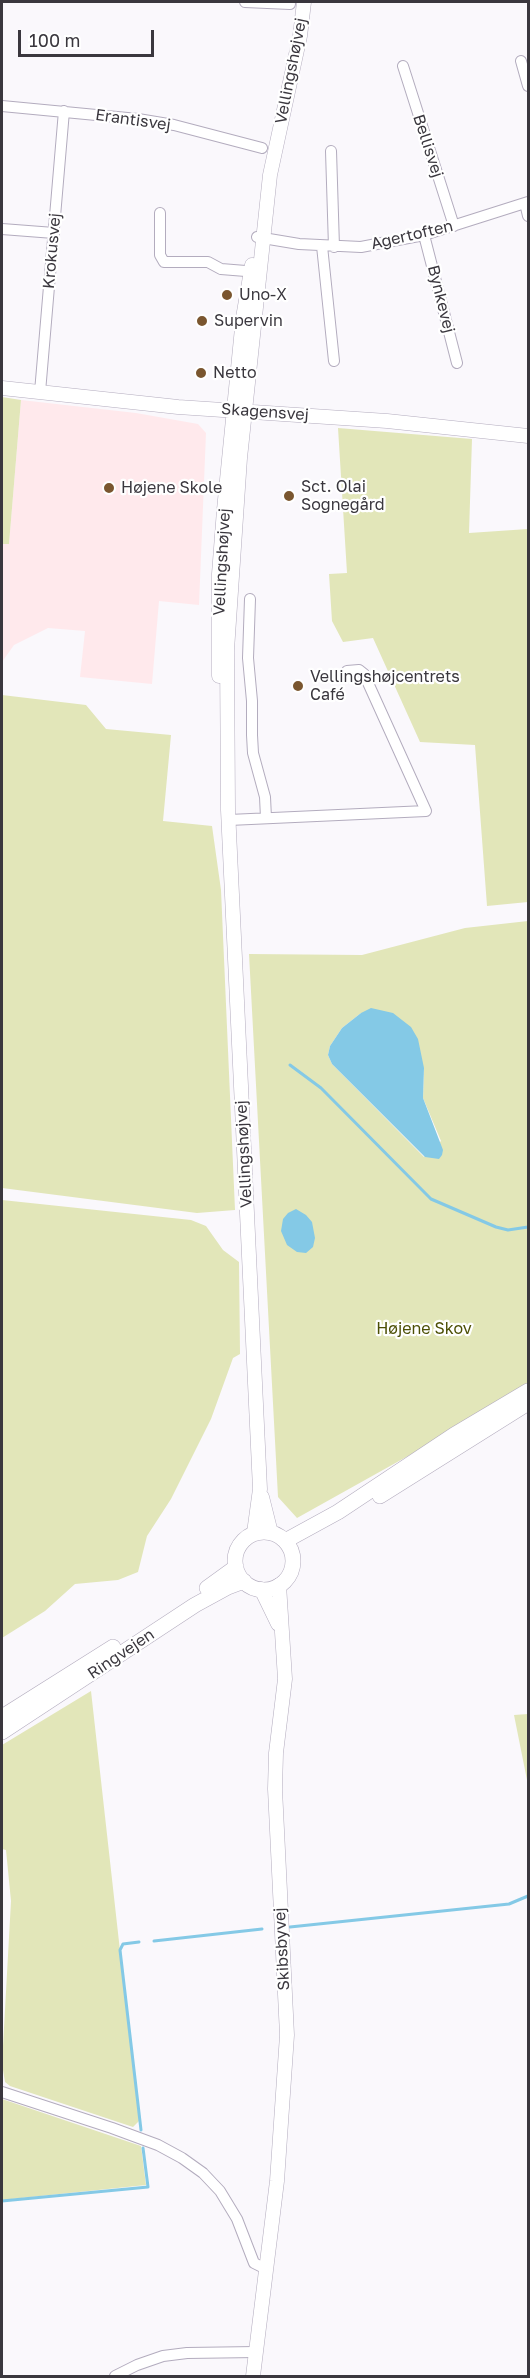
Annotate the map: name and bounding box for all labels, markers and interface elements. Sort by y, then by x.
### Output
street label: Vellingshøjvej [271,16,311,126]
scale bar [21,18,158,56]
text: 100 m [29,29,80,51]
street label: Erantisvej [94,105,172,135]
street label: Bellisvej [409,112,447,180]
street label: Krokusvej [39,212,65,290]
street label: Agertoften [369,216,455,254]
street label: Bynkevej [423,263,459,335]
place label: Uno-X [239,285,287,305]
marker: Uno-X [220,288,234,302]
place label: Supervin [214,311,283,331]
marker: Supervin [195,314,209,328]
place label: Netto [213,363,257,383]
marker: Netto [194,366,208,380]
street label: Skagensvej [221,399,309,425]
place label: Sct. Olai Sognegård [301,477,385,515]
place label: Højene Skole [121,478,222,498]
marker: Højene Skole [102,481,116,495]
marker: Sct. Olai Sognegård [282,489,296,503]
street label: Vellingshøjvej [210,508,234,616]
place label: Vellingshøjcentrets Café [310,667,460,705]
marker: Vellingshøjcentrets Café [291,679,305,693]
street label: Vellingshøjvej [232,1100,256,1208]
park label: Højene Skov [376,1319,472,1339]
street label: Ringvejen [84,1625,158,1683]
street label: Skibsbyvej [270,1907,294,1991]

